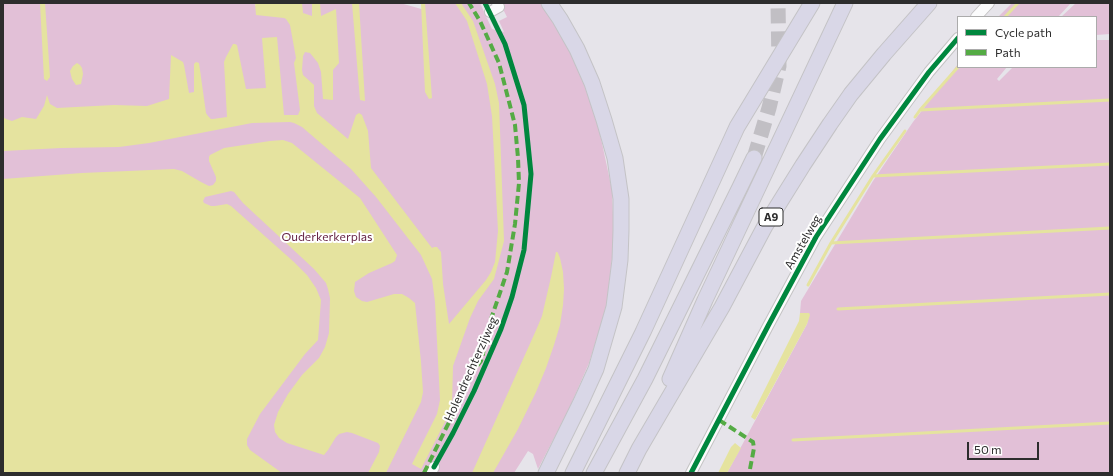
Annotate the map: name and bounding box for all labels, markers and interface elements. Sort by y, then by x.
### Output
legend [957,16,1097,68]
text: Cycle path [995,25,1052,39]
text: Path [995,45,1021,59]
road number: A9 [759,208,783,226]
street label: Amstelweg [782,212,824,272]
park label: Ouderkerkerplas [281,230,373,244]
street label: Holendrechterzijweg [441,314,501,424]
scale bar [969,434,1041,460]
text: 50 m [974,442,1002,456]

